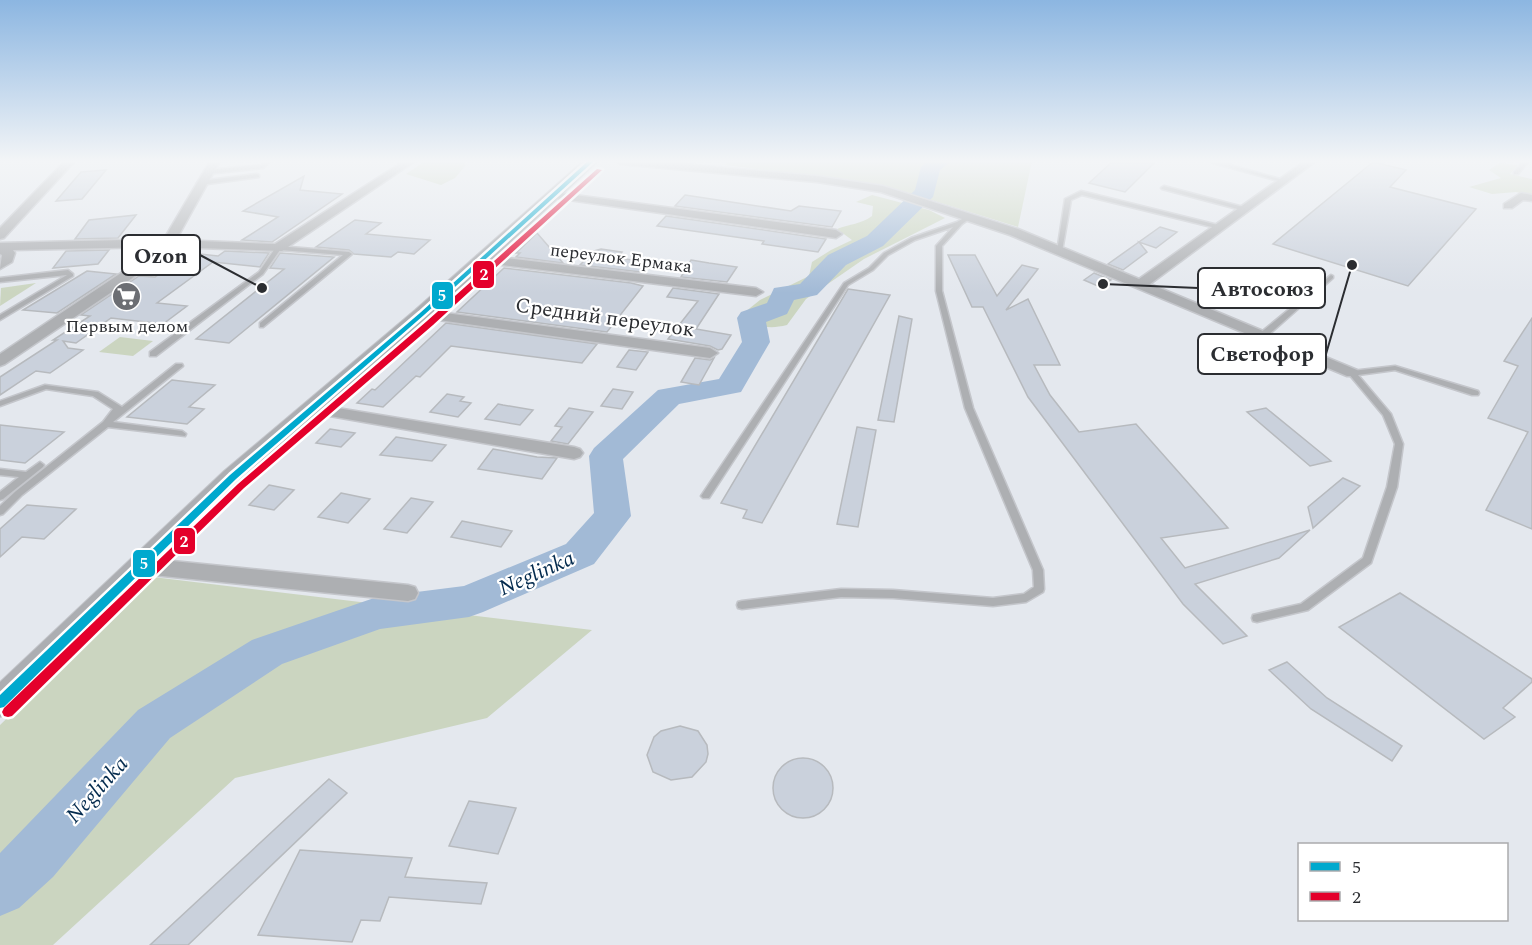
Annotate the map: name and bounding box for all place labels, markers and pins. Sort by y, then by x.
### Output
callout: Ozon [122,235,200,275]
callout: Автосоюз [1198,268,1325,308]
supermarket icon: Первым делом [111,281,143,313]
place label: Первым делом [66,313,188,340]
callout: Светофор [1198,334,1326,374]

